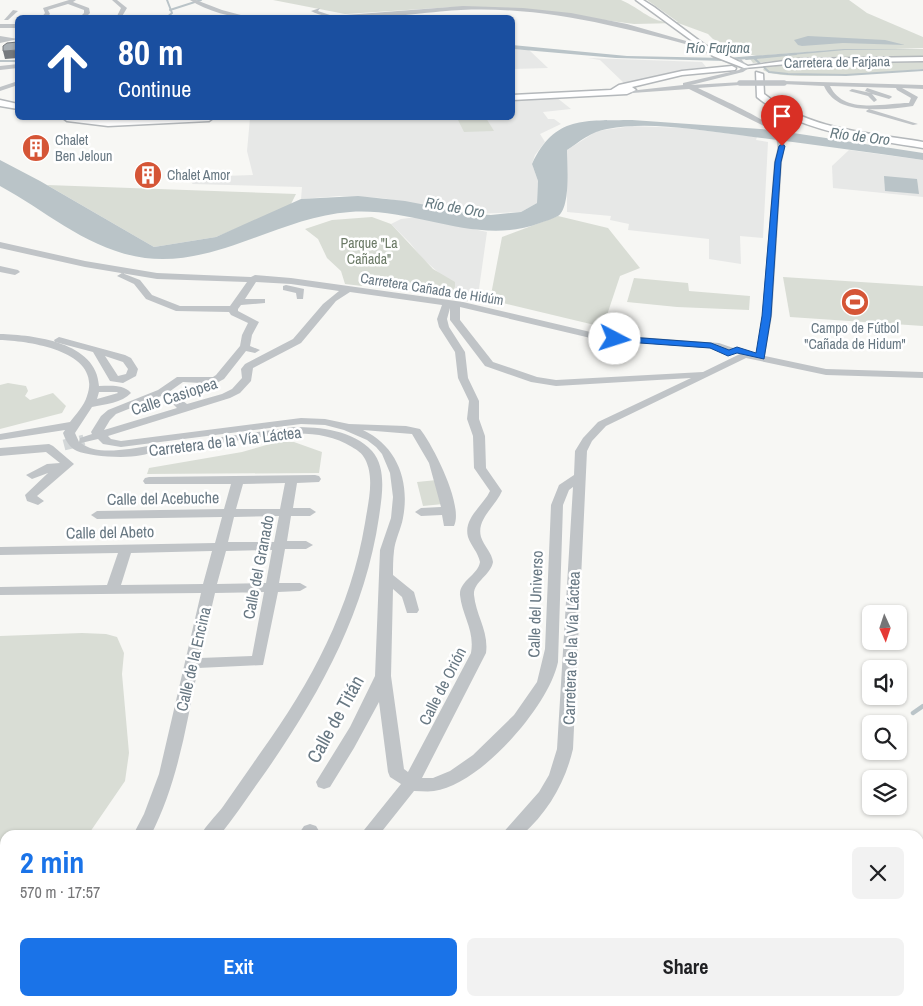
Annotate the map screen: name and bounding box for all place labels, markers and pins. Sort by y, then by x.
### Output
pin [761,95,803,146]
place label: Chalet Ben Jeloun [55,131,112,165]
building icon: Chalet Ben Jeloun [21,133,51,163]
building icon: Chalet Amor [133,160,163,190]
place label: Chalet Amor [167,166,230,184]
sports icon: Campo de Fútbol "Cañada de Hidum" [840,287,870,317]
place label: Campo de Fútbol "Cañada de Hidum" [804,319,906,353]

